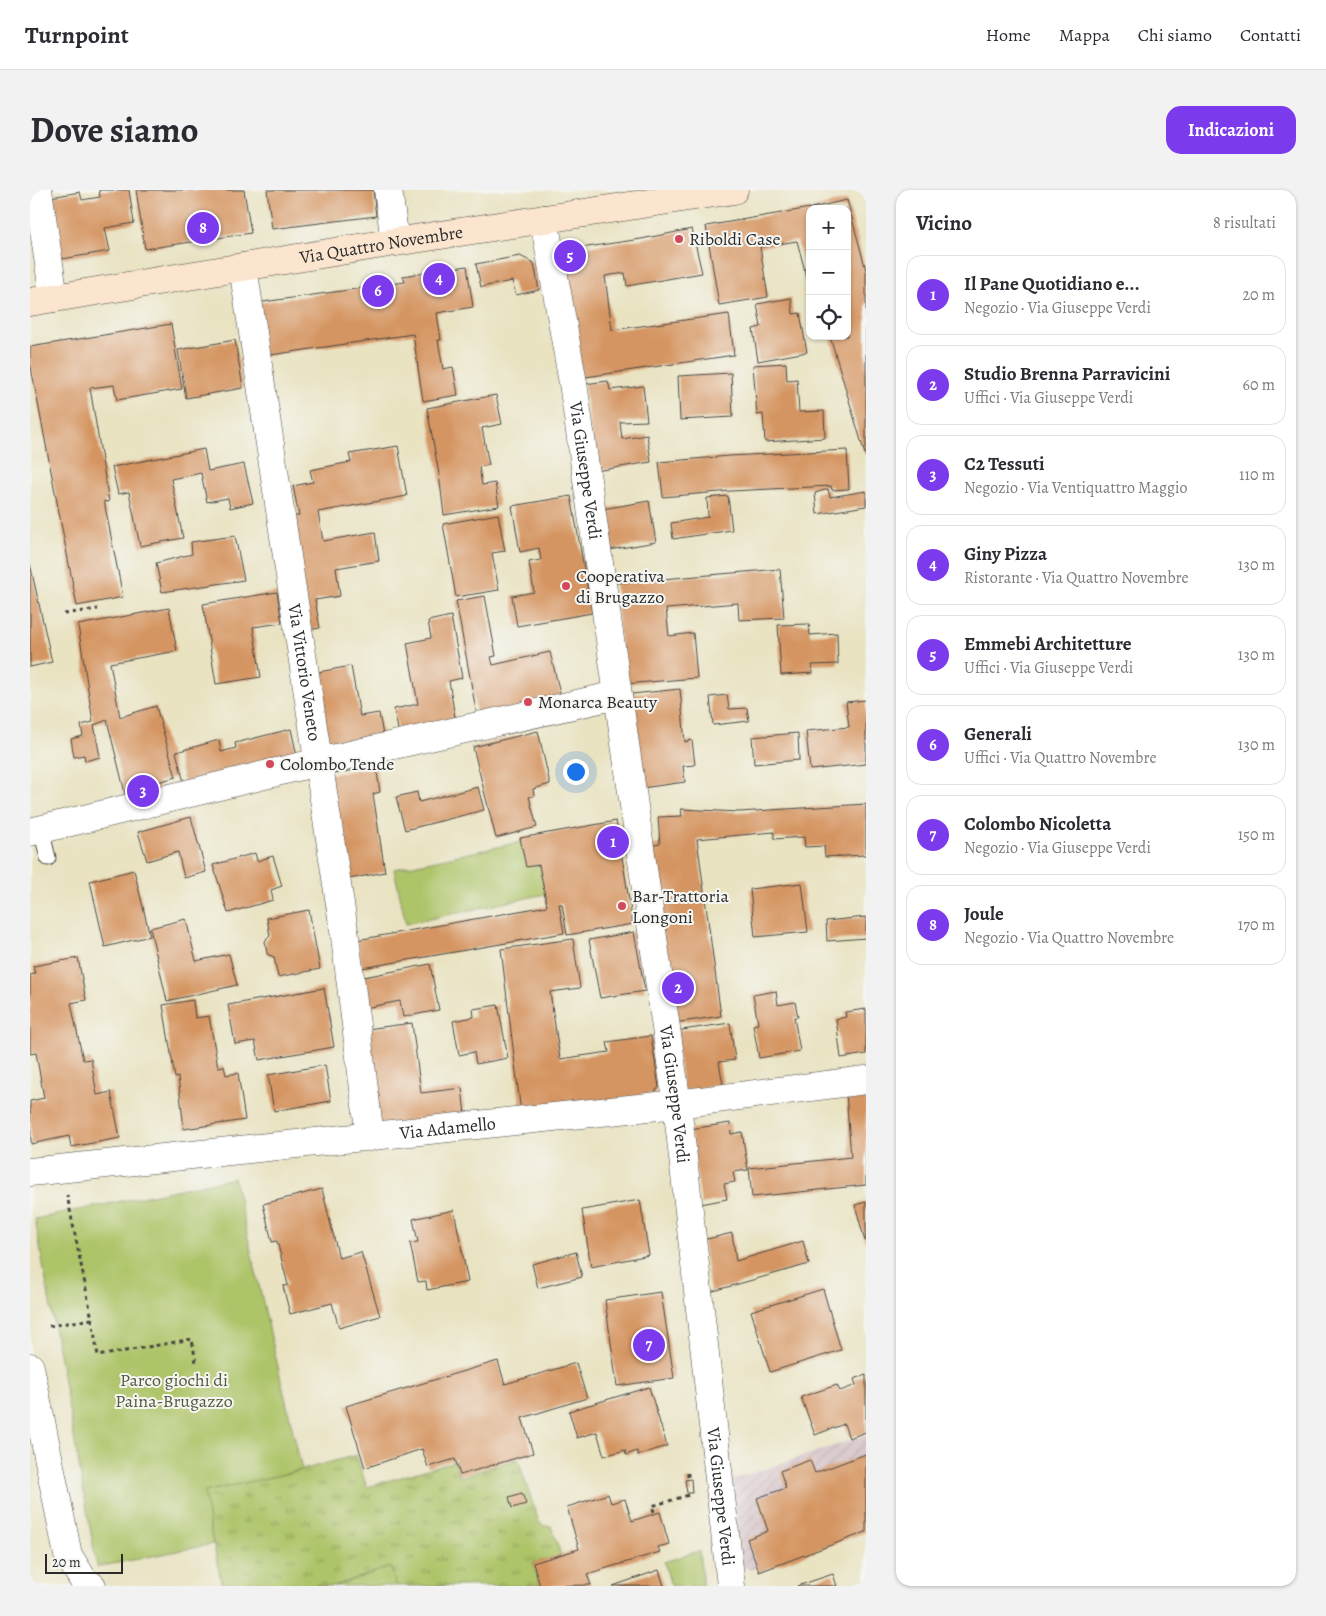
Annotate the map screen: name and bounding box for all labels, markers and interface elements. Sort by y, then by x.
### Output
text: Turnpoint [25,19,129,51]
text: Home [986,23,1031,47]
text: Mappa [1059,23,1110,47]
text: Chi siamo [1138,23,1212,47]
text: Contatti [1240,23,1301,47]
text: Dove siamo [30,106,199,154]
button: Indicazioni [1166,106,1296,154]
map controls [806,205,851,340]
button: + [806,205,851,250]
pin: 8 [187,209,219,247]
text: Vicino [916,209,972,237]
text: 8 risultati [1213,212,1276,234]
street label: Via Quattro Novembre [297,220,465,270]
place label: Riboldi Case [689,227,781,251]
marker: Riboldi Case [673,233,685,245]
pin: 5 [554,237,586,275]
button: − [806,250,851,295]
pin: 4 [423,260,455,298]
text: Il Pane Quotidiano e... [964,271,1140,297]
pin: 6 [362,272,394,310]
text: 1 [930,284,936,306]
text: 20 m [1242,284,1275,306]
button: locate [806,295,851,340]
text: Negozio · Via Giuseppe Verdi [964,297,1151,319]
text: Studio Brenna Parravicini [964,361,1170,387]
text: 2 [929,374,937,396]
text: 60 m [1243,374,1275,396]
text: Uffici · Via Giuseppe Verdi [964,387,1133,409]
street label: Via Giuseppe Verdi [564,399,607,541]
text: C2 Tessuti [964,451,1045,477]
text: 3 [930,464,936,486]
text: 110 m [1239,464,1275,486]
text: Negozio · Via Ventiquattro Maggio [964,477,1187,499]
text: Giny Pizza [964,541,1047,567]
text: 4 [929,554,937,576]
text: 130 m [1238,554,1275,576]
place label: Cooperativa di Brugazzo [576,564,665,609]
text: Ristorante · Via Quattro Novembre [964,567,1189,589]
marker: Cooperativa di Brugazzo [560,580,572,592]
street label: Via Vittorio Veneto [282,601,327,743]
text: Emmebi Architetture [964,631,1132,657]
text: 5 [930,644,936,666]
text: 130 m [1238,644,1275,666]
text: Uffici · Via Giuseppe Verdi [964,657,1133,679]
place label: Monarca Beauty [538,690,658,714]
marker: Monarca Beauty [522,696,534,708]
text: Generali [964,721,1032,747]
text: 6 [929,734,937,756]
text: 130 m [1238,734,1275,756]
text: Uffici · Via Quattro Novembre [964,747,1157,769]
place label: Colombo Tende [280,752,394,776]
marker: Colombo Tende [264,758,276,770]
your location [563,759,589,785]
pin: 3 [127,772,159,810]
text: Colombo Nicoletta [964,811,1111,837]
pin: 1 [597,823,629,861]
text: 7 [930,824,936,846]
text: 150 m [1238,824,1275,846]
text: Negozio · Via Giuseppe Verdi [964,837,1151,859]
place label: Bar-Trattoria Longoni [632,884,729,929]
marker: Bar-Trattoria Longoni [616,900,628,912]
text: Joule [964,901,1004,927]
text: 8 [929,914,937,936]
text: 170 m [1238,914,1275,936]
text: Negozio · Via Quattro Novembre [964,927,1174,949]
pin: 2 [662,969,694,1007]
street label: Via Giuseppe Verdi [654,1023,696,1164]
street label: Via Adamello [397,1111,497,1145]
pin: 7 [633,1326,665,1364]
park label: Parco giochi di Paina-Brugazzo [115,1368,233,1413]
street label: Via Giuseppe Verdi [701,1425,741,1567]
scale bar [45,1551,122,1574]
text: 20 m [52,1553,81,1572]

